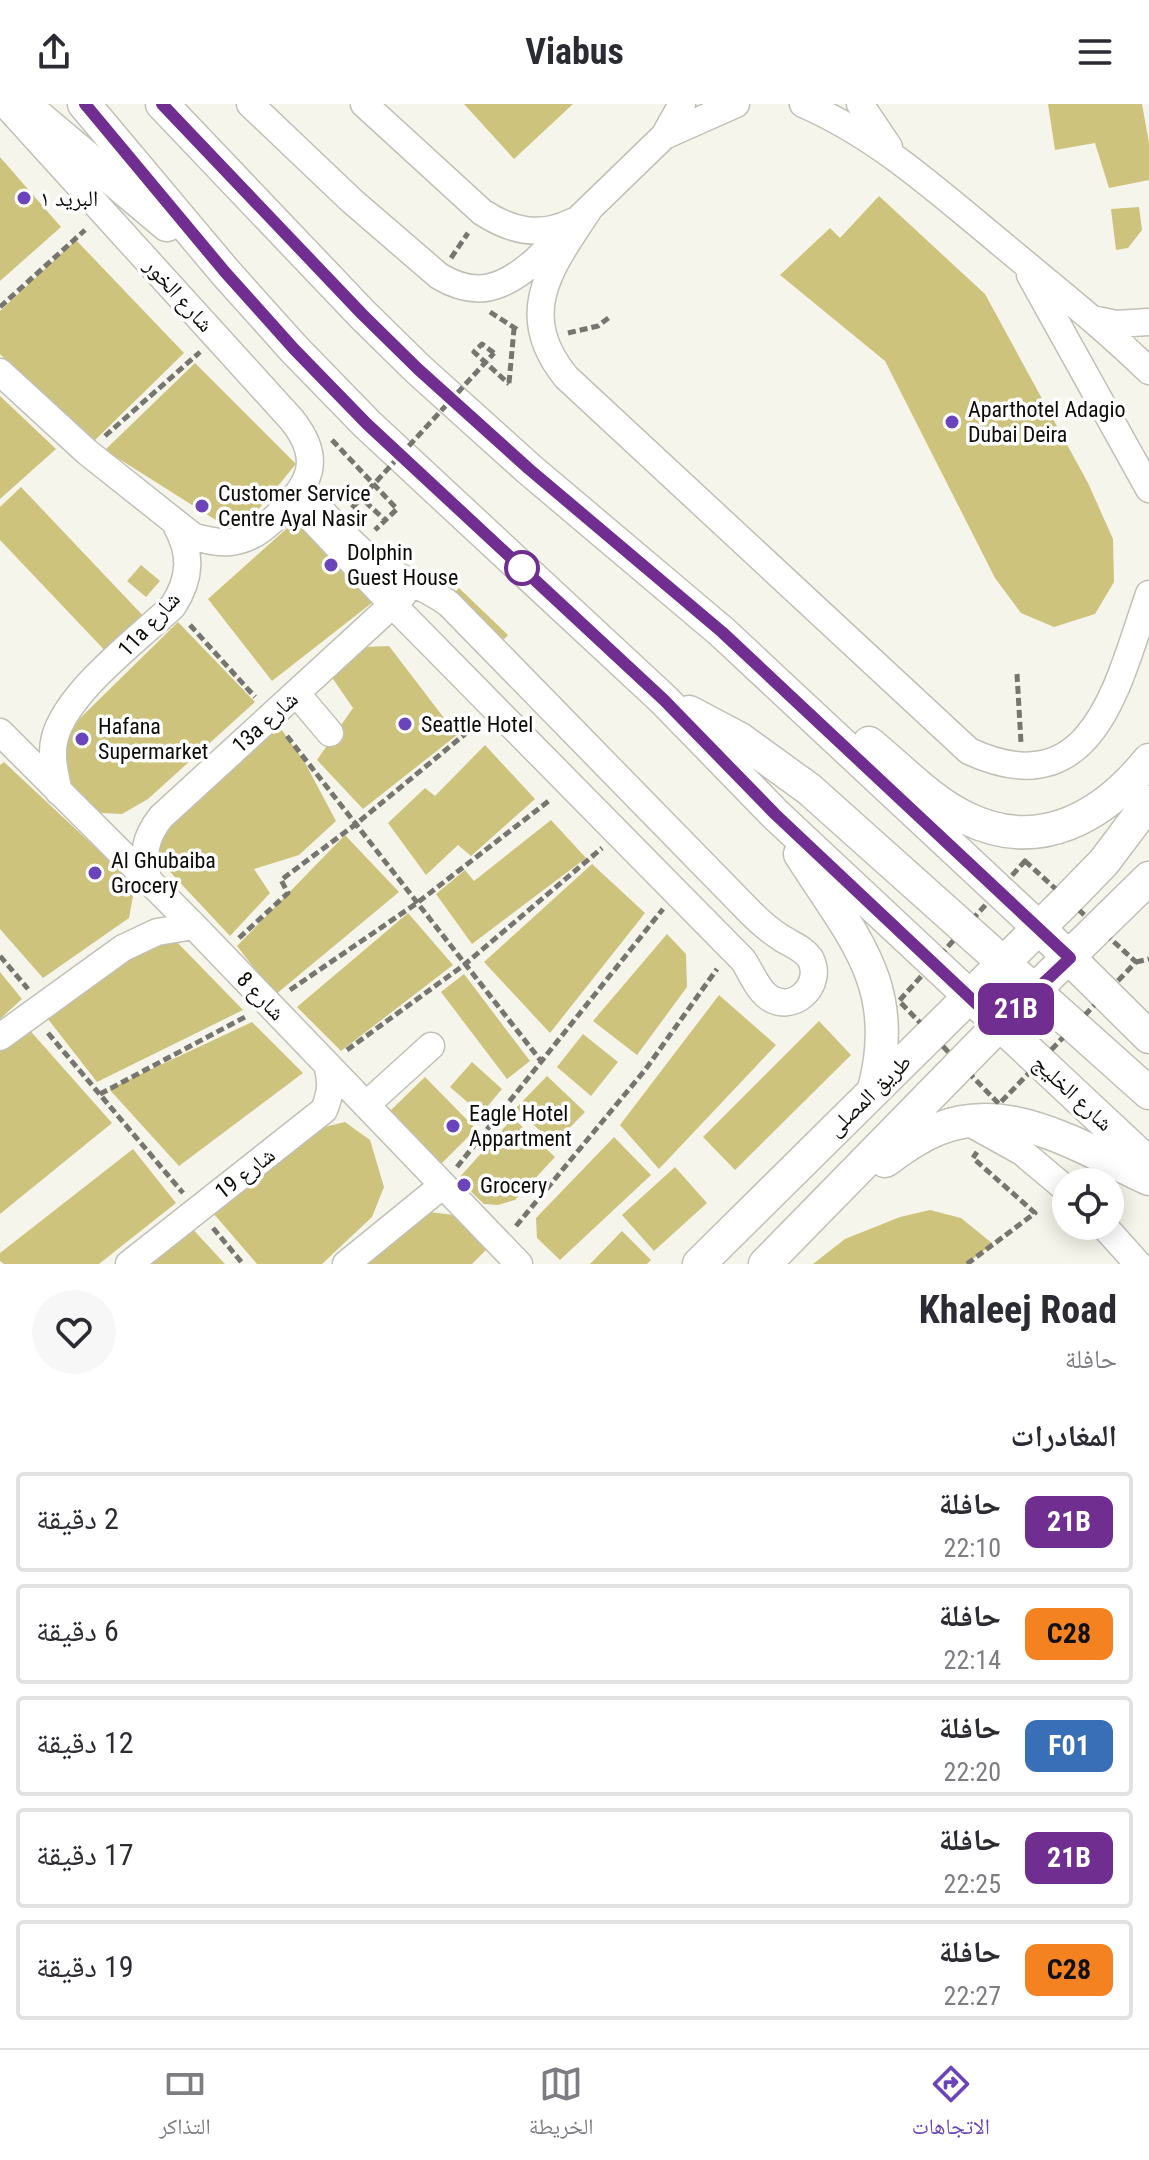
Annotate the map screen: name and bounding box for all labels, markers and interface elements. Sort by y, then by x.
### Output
icon: share [32,30,76,74]
icon: menu [1073,30,1117,74]
text: Viabus [525,31,624,73]
place label: البريد ١ [40,186,98,211]
marker: البريد ١ [15,189,33,207]
street label: شارع الخور [138,252,218,338]
place label: Aparthotel Adagio Dubai Deira [968,397,1126,447]
marker: Aparthotel Adagio Dubai Deira [943,413,961,431]
place label: Customer Service Centre Ayal Nasir [218,481,371,531]
marker: Customer Service Centre Ayal Nasir [193,497,211,515]
place label: Dolphin Guest House [347,540,458,590]
unlabelled marker [505,551,539,585]
marker: Dolphin Guest House [322,556,340,574]
street label: 11a شارع [113,587,186,662]
street label: 13a شارع [227,686,303,759]
place label: Seattle Hotel [421,712,533,737]
place label: Hafana Supermarket [98,714,208,764]
marker: Seattle Hotel [396,715,414,733]
marker: Hafana Supermarket [73,730,91,748]
place label: Al Ghubaiba Grocery [111,848,216,898]
marker: Al Ghubaiba Grocery [86,864,104,882]
street label: شارع 8 [231,967,290,1026]
line badge: 21B [970,983,1062,1035]
text: 21B [994,992,1038,1025]
street label: طريق المصلى [822,1049,917,1142]
street label: شارع الخليج [1027,1050,1118,1137]
place label: Eagle Hotel Appartment [469,1101,572,1151]
marker: Eagle Hotel Appartment [444,1117,462,1135]
street label: شارع 19 [210,1142,280,1205]
map controls [1052,1168,1124,1240]
button: locate [1052,1168,1124,1240]
place label: Grocery [480,1173,547,1198]
marker: Grocery [455,1176,473,1194]
text: Khaleej Road [919,1288,1117,1332]
button: heart [32,1290,116,1374]
text: حافلة [1065,1344,1117,1374]
text: المغادرات [1010,1418,1117,1453]
text: حافلة [939,1486,1001,1521]
text: 2 دقيقة [36,1501,119,1536]
text: 21B [1047,1505,1091,1538]
text: 22:10 [944,1533,1001,1563]
text: حافلة [939,1598,1001,1633]
text: 6 دقيقة [36,1613,119,1648]
text: C28 [1047,1617,1091,1650]
text: 22:14 [944,1645,1001,1675]
text: حافلة [939,1710,1001,1745]
text: 12 دقيقة [36,1725,134,1760]
text: F01 [1048,1729,1090,1762]
text: 22:20 [944,1757,1001,1787]
text: حافلة [939,1822,1001,1857]
text: 17 دقيقة [36,1837,134,1872]
text: 21B [1047,1841,1091,1874]
text: 22:25 [944,1869,1001,1899]
text: حافلة [939,1934,1001,1969]
text: 19 دقيقة [36,1949,134,1984]
text: C28 [1047,1953,1091,1986]
text: 22:27 [944,1981,1001,2011]
tab: التذاكر [159,2062,211,2148]
tab: الخريطة [529,2062,594,2148]
tab: الاتجاهات [912,2062,990,2148]

